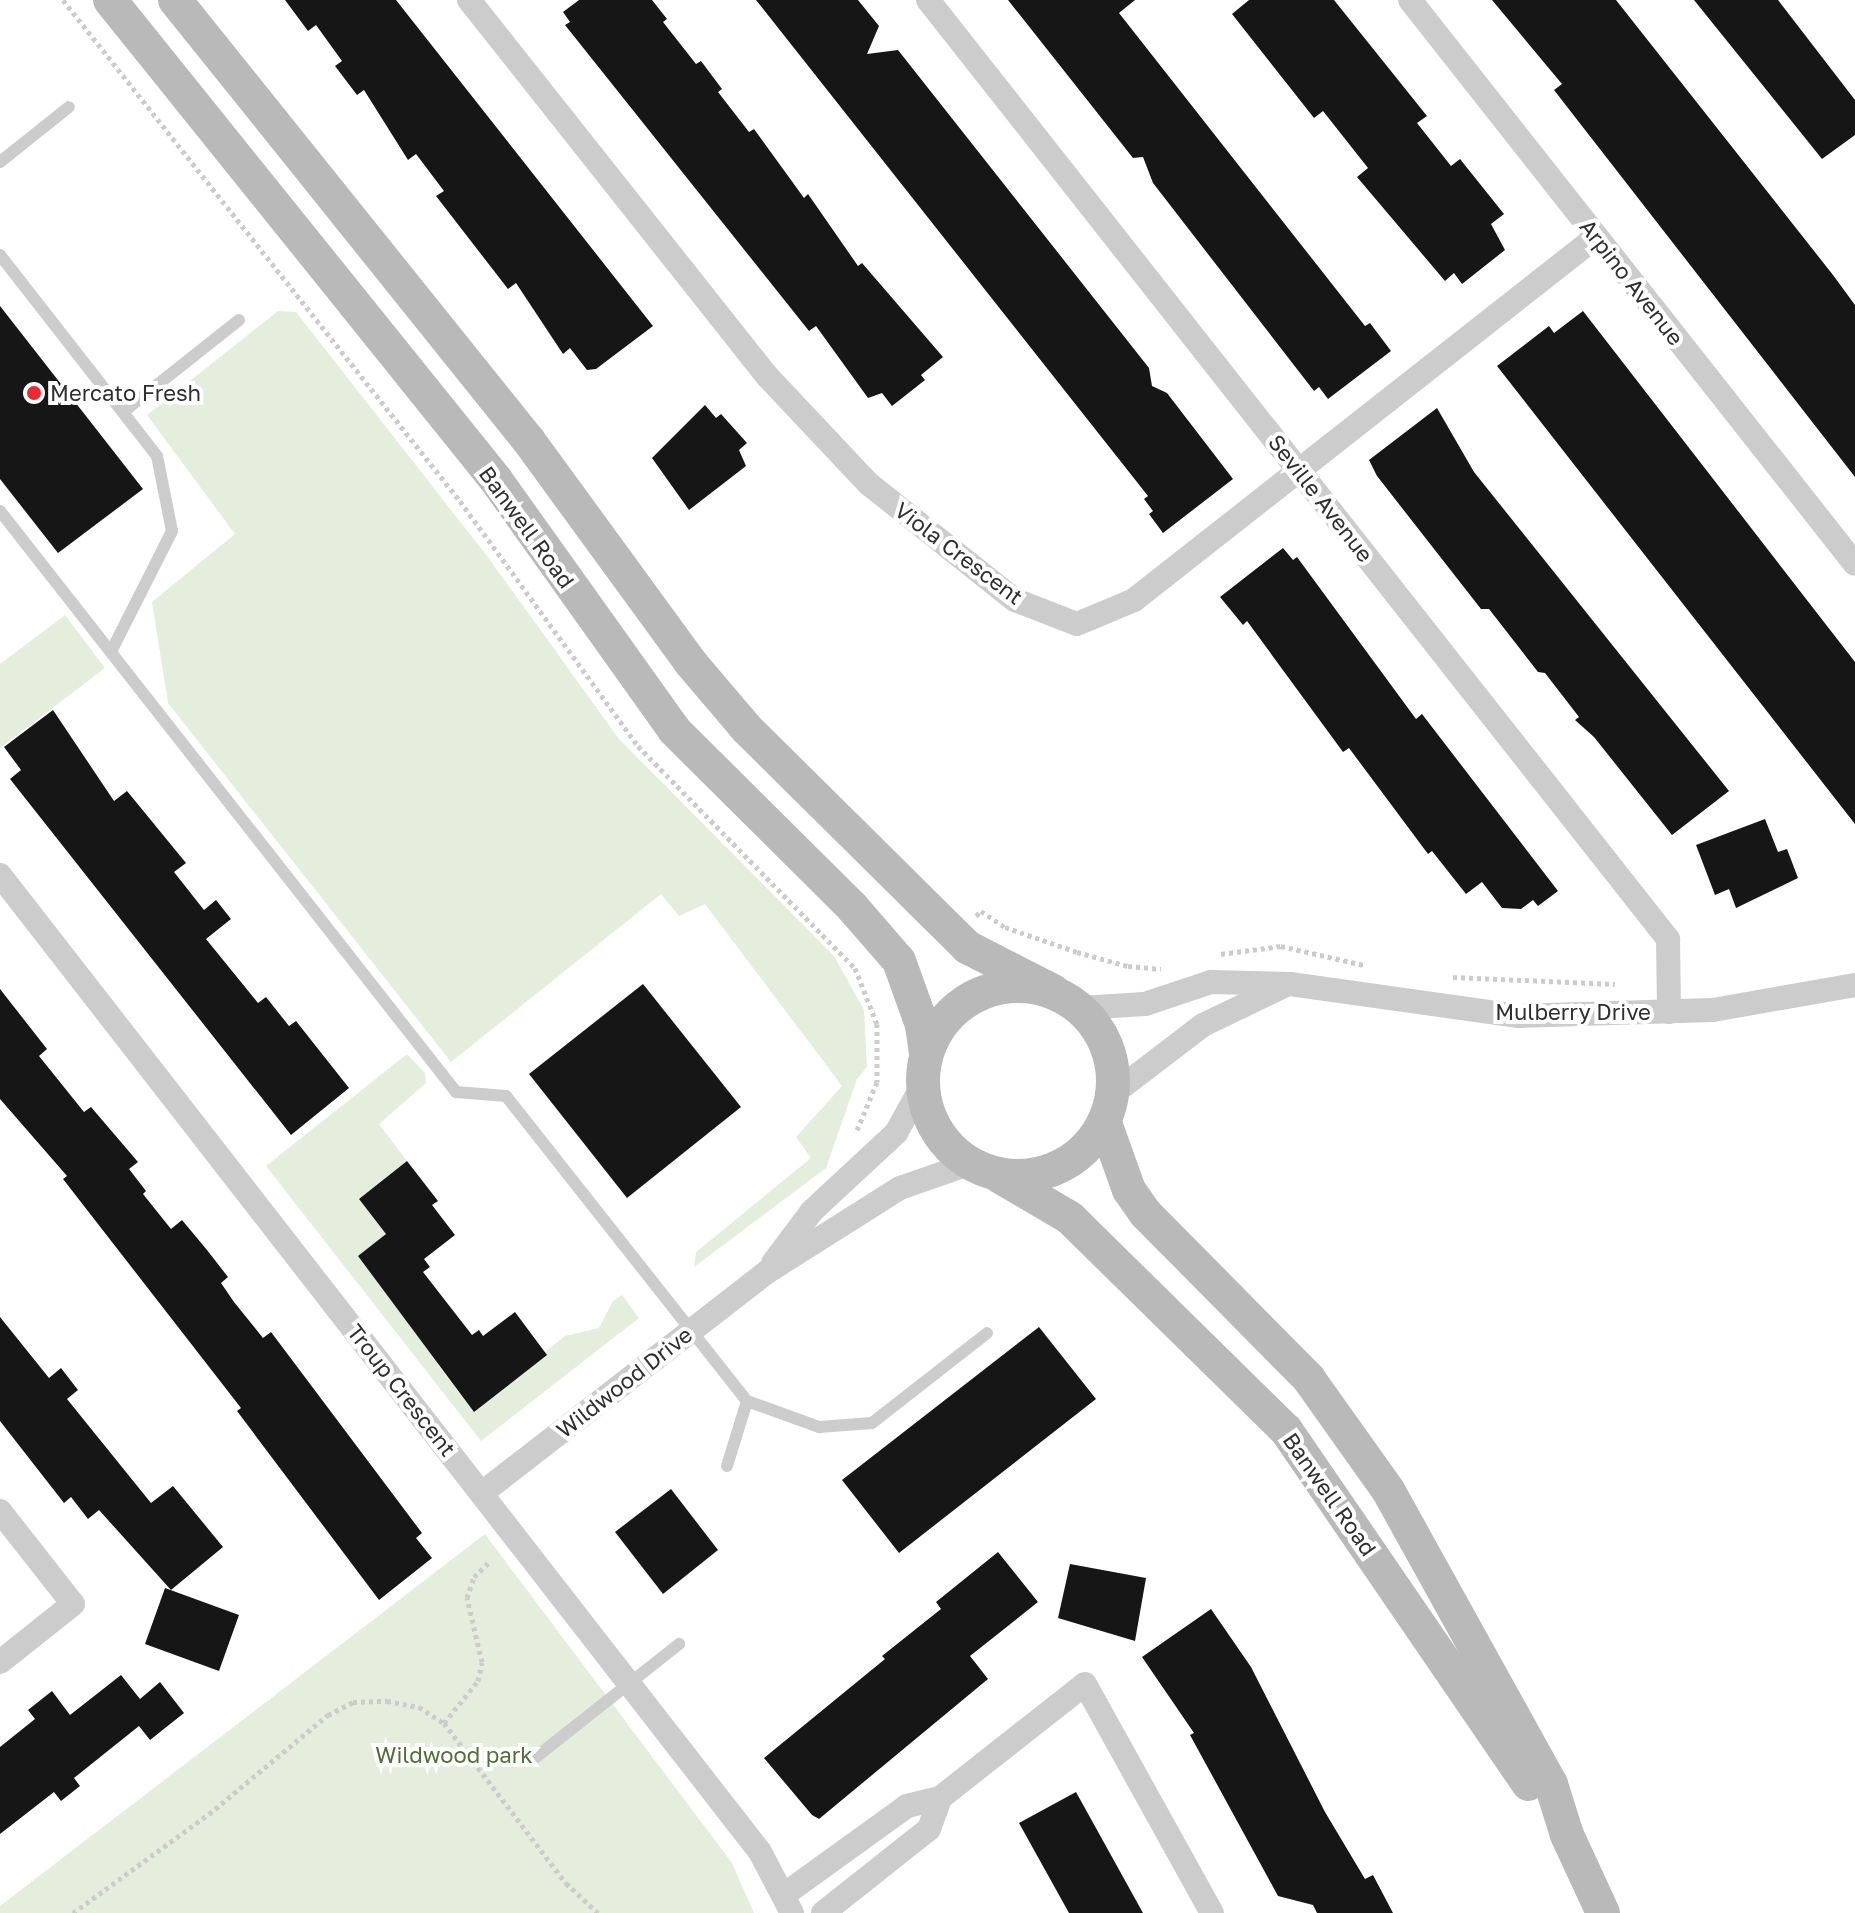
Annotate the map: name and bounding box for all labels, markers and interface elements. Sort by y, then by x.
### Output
street label: Arpino Avenue [1575,214,1689,350]
place label: Mercato Fresh [50,380,201,406]
marker: Mercato Fresh [25,384,43,402]
street label: Seville Avenue [1263,429,1379,567]
street label: Banwell Road [474,461,580,593]
street label: Viola Crescent [890,496,1028,610]
street label: Mulberry Drive [1495,999,1651,1025]
street label: Troup Crescent [342,1319,462,1461]
street label: Wildwood Drive [551,1321,697,1443]
street label: Banwell Road [1278,1427,1382,1561]
park label: Wildwood park [375,1742,533,1768]

